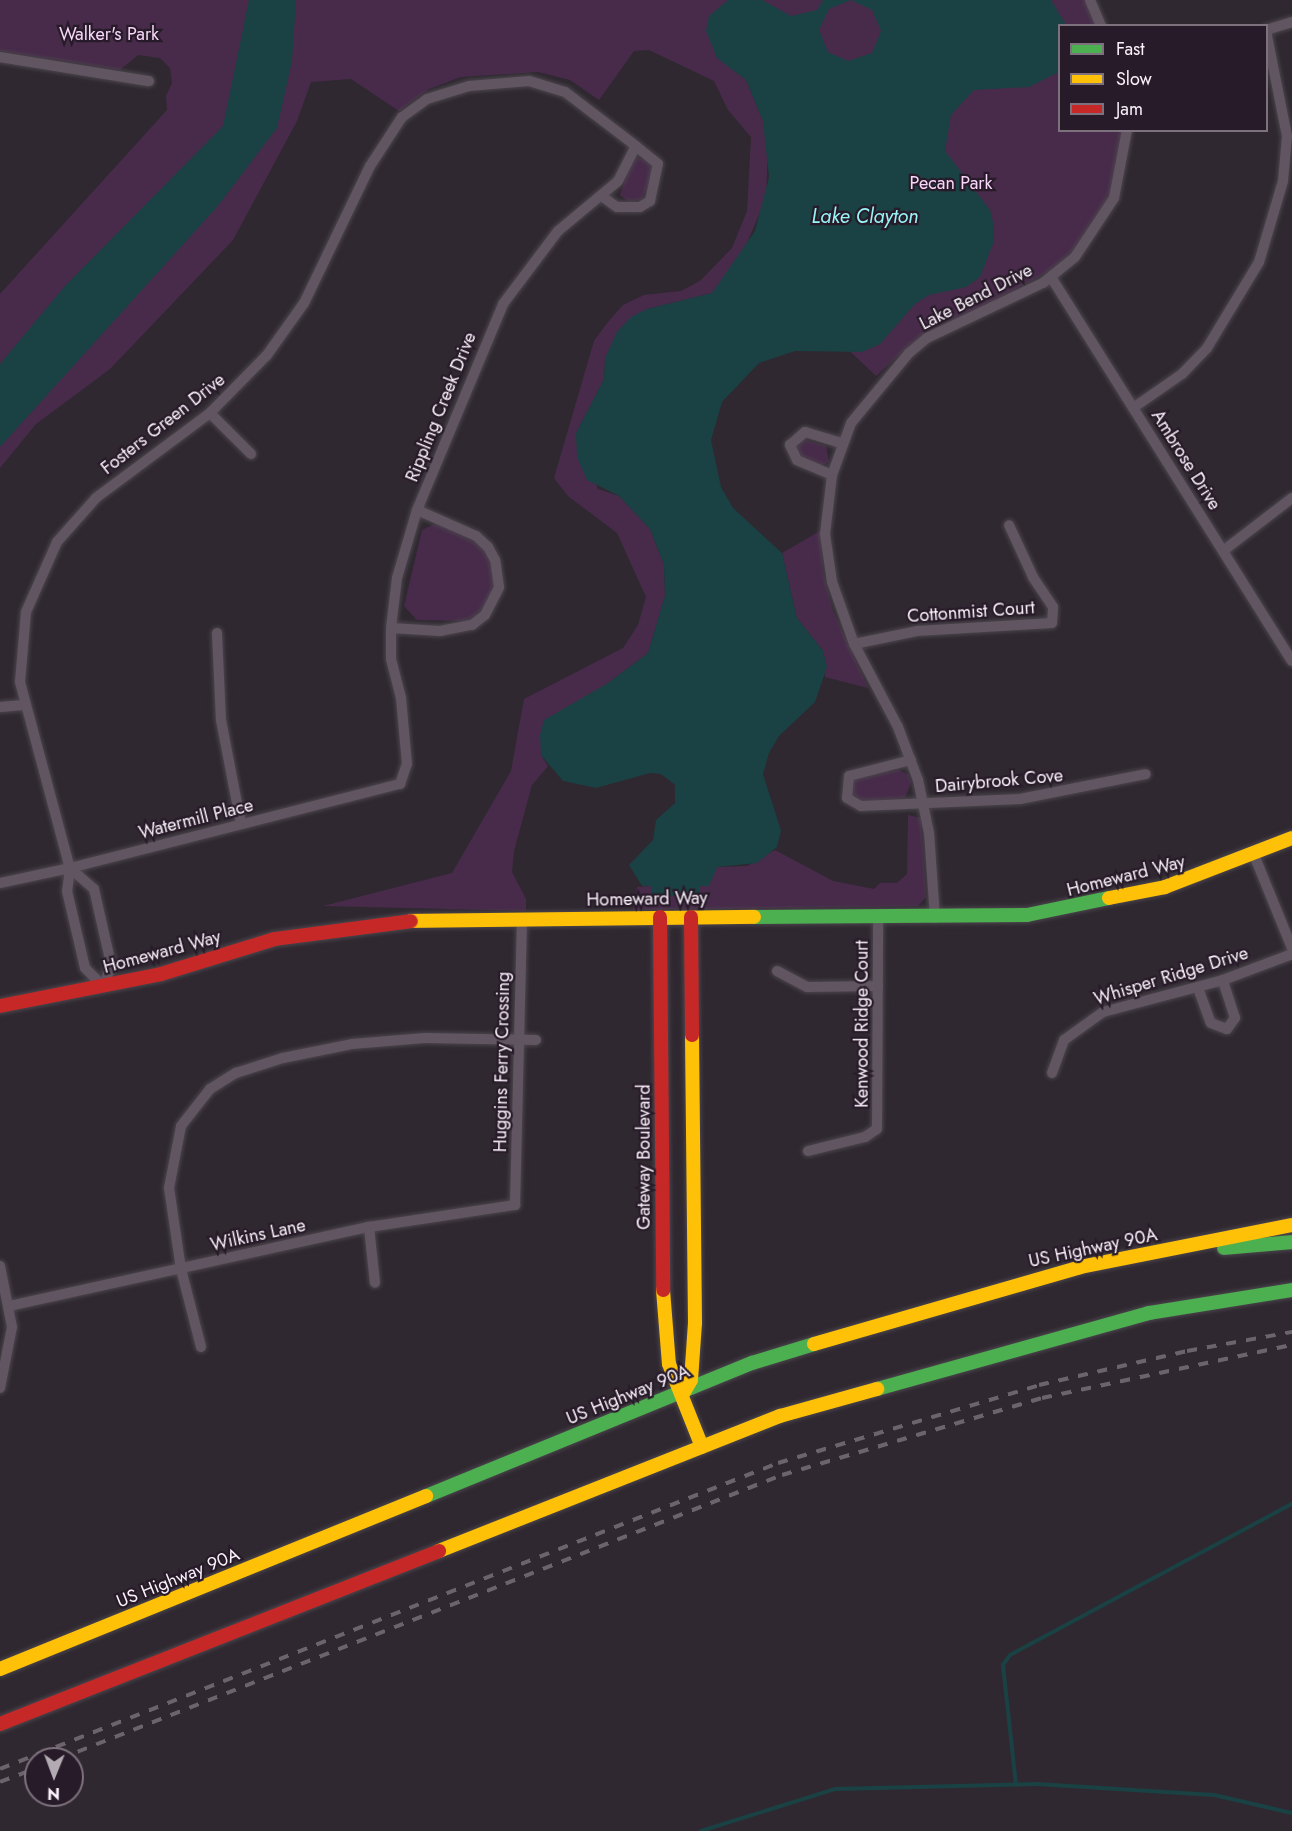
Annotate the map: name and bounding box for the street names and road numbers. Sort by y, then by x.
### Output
street label: Lake Bend Drive [916,259,1036,335]
street label: Rippling Creek Drive [401,329,481,485]
street label: Fosters Green Drive [97,369,229,479]
street label: Ambrose Drive [1147,406,1225,514]
street label: Cottonmist Court [906,597,1036,627]
street label: Dairybrook Cove [934,765,1064,797]
street label: Watermill Place [136,794,256,844]
street label: Homeward Way [1065,851,1187,901]
street label: Homeward Way [586,887,708,911]
street label: Homeward Way [101,926,223,978]
street label: Kenwood Ridge Court [851,940,873,1108]
street label: Whisper Ridge Drive [1091,942,1251,1010]
street label: Huggins Ferry Crossing [490,972,514,1152]
street label: Gateway Boulevard [633,1084,655,1230]
street label: Wilkins Lane [208,1214,308,1256]
street label: US Highway 90A [1027,1224,1159,1272]
street label: US Highway 90A [563,1360,693,1430]
street label: US Highway 90A [113,1543,243,1613]

